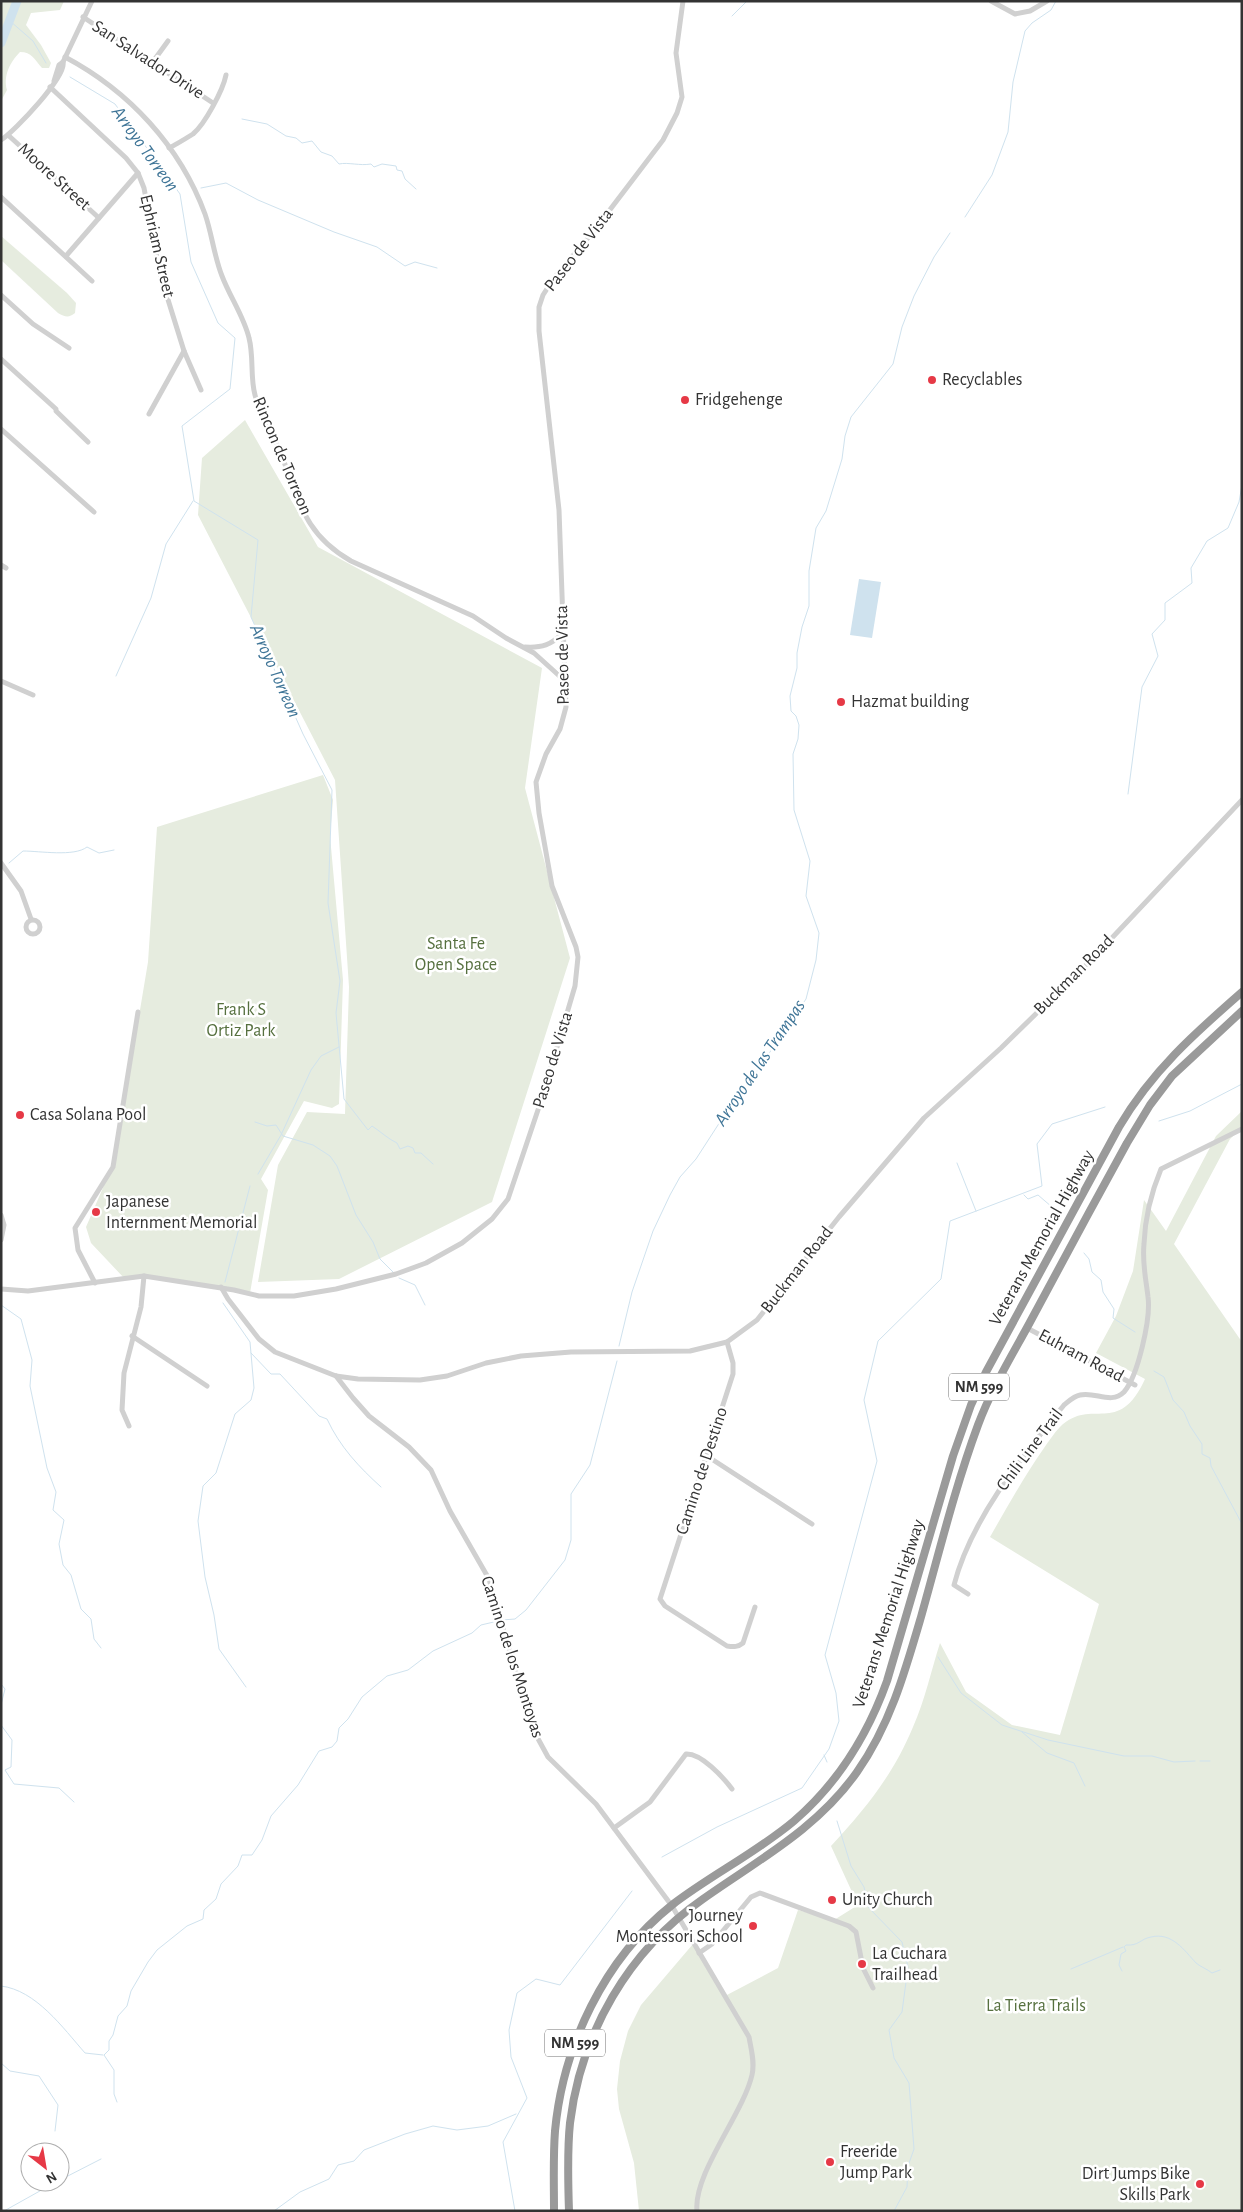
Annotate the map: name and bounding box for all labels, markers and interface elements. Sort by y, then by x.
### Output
street label: San Salvador Drive [89,17,207,103]
water label: Arroyo Torreon [107,102,182,195]
street label: Moore Street [14,140,94,214]
street label: Ephriam Street [136,193,178,299]
street label: Paseo de Vista [541,205,617,295]
place label: Recyclables [942,371,1022,389]
marker: Recyclables [926,374,938,386]
place label: Fridgehenge [695,391,783,409]
street label: Rincon de Torreon [249,394,315,518]
marker: Fridgehenge [679,394,691,406]
street label: Paseo de Vista [553,605,573,705]
water label: Arroyo Torreon [246,621,304,721]
place label: Hazmat building [851,693,969,711]
marker: Hazmat building [835,696,847,708]
street label: Buckman Road [1031,932,1117,1018]
park label: Santa Fe Open Space [415,935,497,974]
water label: Arroyo de las Trampas [710,997,809,1130]
park label: Frank S Ortiz Park [207,1001,276,1040]
street label: Paseo de Vista [530,1010,576,1110]
place label: Casa Solana Pool [30,1106,146,1124]
marker: Casa Solana Pool [14,1109,26,1121]
street label: Veterans Memorial Highway [986,1147,1098,1329]
place label: Japanese Internment Memorial [106,1193,257,1232]
marker: Japanese Internment Memorial [90,1206,102,1218]
street label: Buckman Road [758,1223,836,1317]
street label: Euhram Road [1035,1326,1127,1386]
road number: NM 599 [949,1374,1009,1400]
street label: Camino de Destino [673,1405,731,1537]
street label: Chili Line Trail [993,1406,1067,1494]
street label: Veterans Memorial Highway [850,1517,928,1711]
street label: Camino de los Montoyas [477,1574,547,1740]
place label: Unity Church [842,1891,933,1909]
marker: Unity Church [826,1894,838,1906]
place label: Journey Montessori School [616,1907,743,1946]
marker: Journey Montessori School [747,1920,759,1932]
place label: La Cuchara Trailhead [872,1945,947,1984]
marker: La Cuchara Trailhead [856,1958,868,1970]
park label: La Tierra Trails [986,1997,1086,2015]
road number: NM 599 [545,2030,605,2056]
north arrow [20,2142,70,2192]
place label: Freeride Jump Park [840,2143,913,2182]
marker: Freeride Jump Park [824,2156,836,2168]
place label: Dirt Jumps Bike Skills Park [1082,2165,1191,2204]
text: N [43,2169,59,2186]
marker: Dirt Jumps Bike Skills Park [1194,2178,1206,2190]

